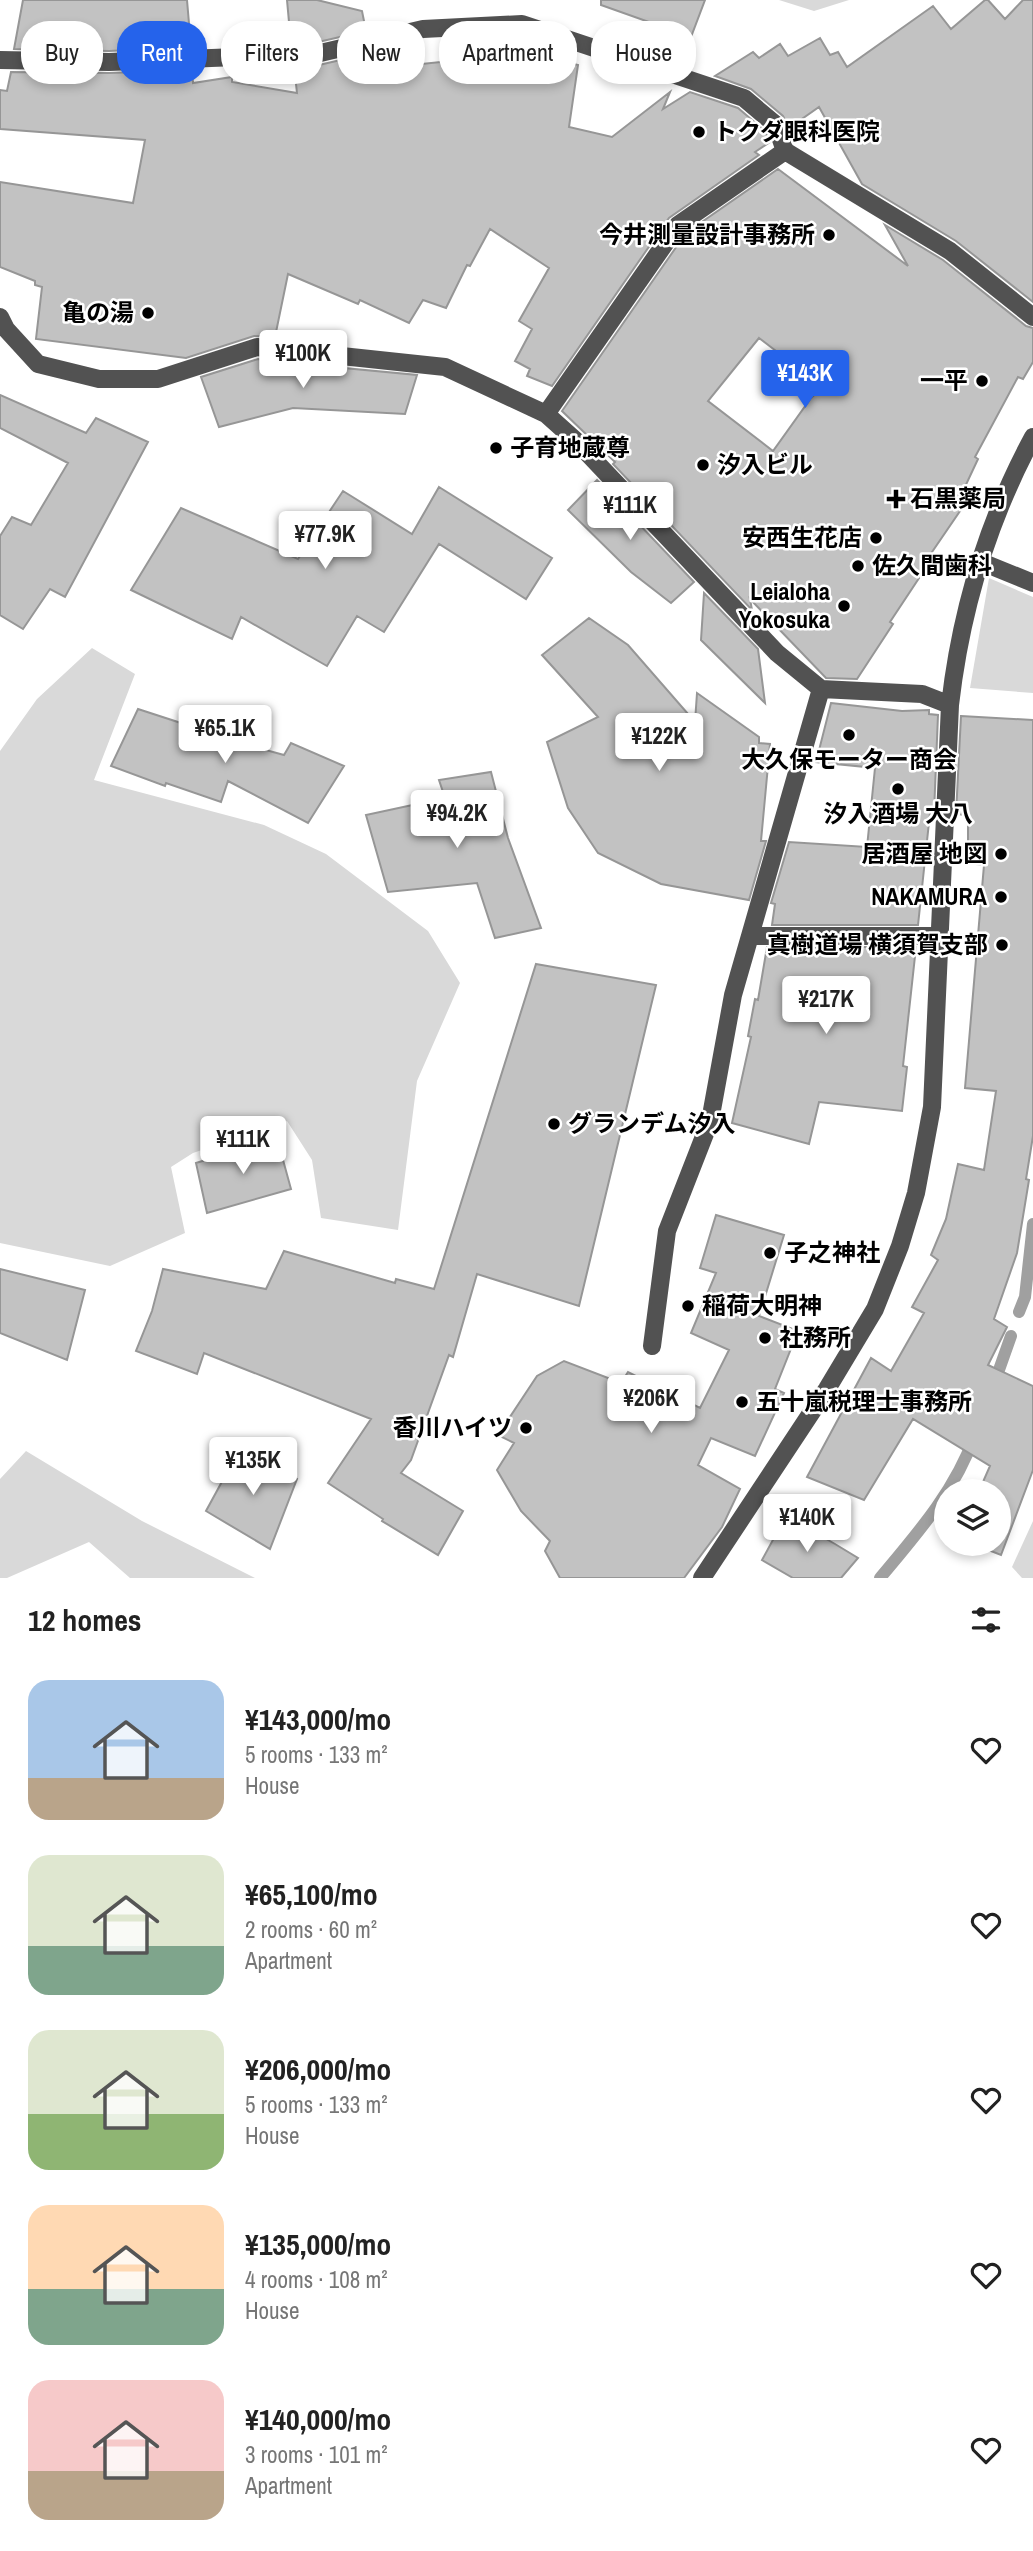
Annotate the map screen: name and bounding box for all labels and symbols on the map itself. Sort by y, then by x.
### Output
place label: トクダ眼科医院 [713,115,880,147]
marker: トクダ眼科医院 [691,124,707,140]
place label: 今井測量設計事務所 [599,218,815,250]
marker: 今井測量設計事務所 [821,227,837,243]
place label: 亀の湯 [62,296,134,328]
marker: 亀の湯 [140,305,156,321]
pin: ¥100K [254,330,352,390]
pin: ¥143K [756,350,854,410]
place label: 一平 [920,364,968,396]
marker: 一平 [974,373,990,389]
place label: 子育地蔵尊 [510,431,630,463]
marker: 子育地蔵尊 [488,440,504,456]
place label: 汐入ビル [717,448,813,480]
marker: 汐入ビル [695,457,711,473]
pin: ¥111K [581,482,679,542]
place label: 石黒薬局 [910,482,1006,514]
marker: 石黒薬局 [888,491,904,507]
pin: ¥77.9K [268,512,382,571]
place label: 安西生花店 [742,521,862,553]
marker: 安西生花店 [868,530,884,546]
place label: 佐久間歯科 [872,549,992,581]
marker: 佐久間歯科 [850,558,866,574]
place label: Leialoha Yokosuka [738,575,830,635]
marker: Leialoha Yokosuka [836,598,852,614]
pin: ¥65.1K [168,706,282,765]
pin: ¥122K [610,714,708,773]
marker: 大久保モーター商会 [841,727,857,743]
place label: 大久保モーター商会 [741,743,957,775]
marker: 汐入酒場 大八 [890,781,906,797]
pin: ¥94.2K [400,790,514,850]
place label: 汐入酒場 大八 [823,797,973,829]
place label: 居酒屋 地図 [862,837,987,869]
marker: 居酒屋 地図 [993,846,1009,862]
place label: NAKAMURA [871,880,988,912]
marker: NAKAMURA [993,889,1009,905]
place label: 真樹道場 横須賀支部 [767,928,988,960]
marker: 真樹道場 横須賀支部 [994,937,1010,953]
pin: ¥217K [777,976,875,1036]
place label: グランデム汐入 [568,1107,736,1139]
pin: ¥111K [194,1116,292,1176]
marker: グランデム汐入 [546,1116,562,1132]
place label: 子之神社 [784,1236,880,1268]
marker: 子之神社 [762,1245,778,1261]
place label: 稲荷大明神 [702,1289,822,1321]
marker: 稲荷大明神 [680,1298,696,1314]
place label: 社務所 [779,1321,851,1353]
marker: 社務所 [757,1330,773,1346]
pin: ¥206K [602,1376,700,1435]
place label: 五十嵐税理士事務所 [756,1385,972,1417]
marker: 五十嵐税理士事務所 [734,1394,750,1410]
place label: 香川ハイツ [392,1411,512,1443]
marker: 香川ハイツ [518,1420,534,1436]
pin: ¥135K [204,1438,302,1497]
pin: ¥140K [758,1494,856,1554]

